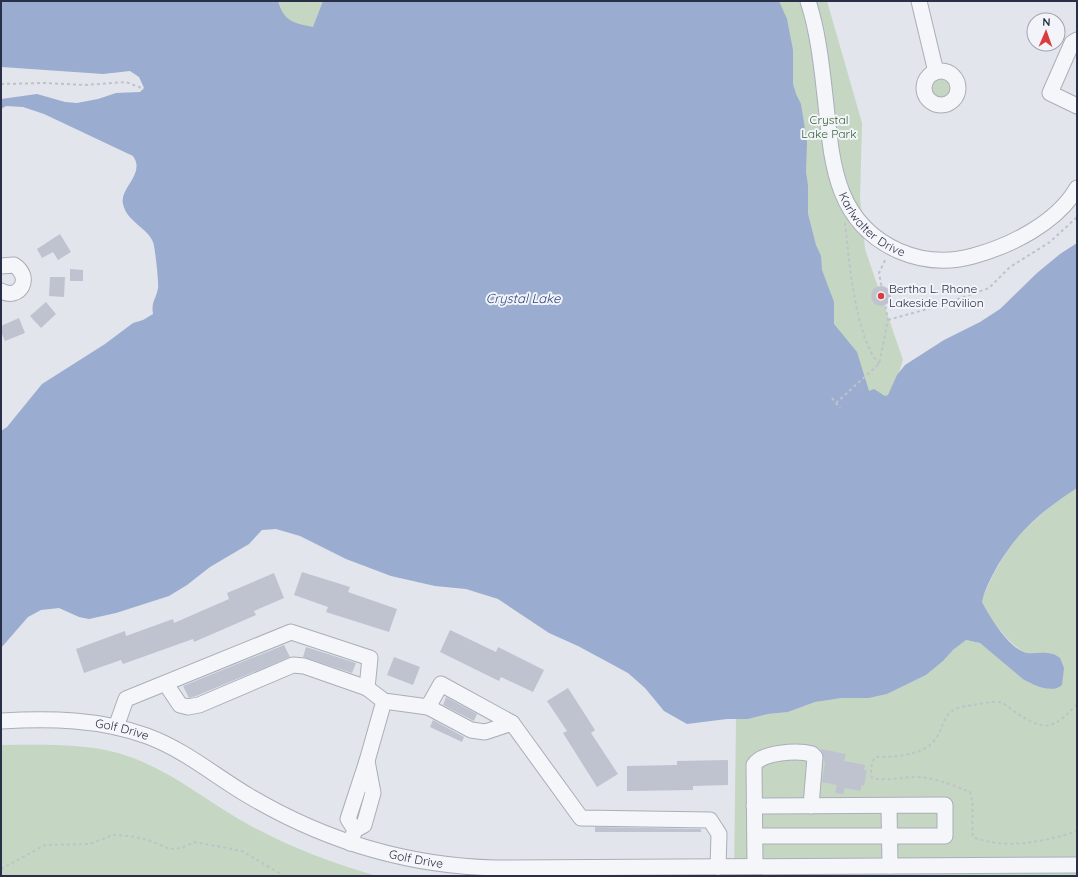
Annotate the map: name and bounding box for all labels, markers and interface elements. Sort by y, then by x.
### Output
north arrow [1026,12,1066,52]
text: N [1042,15,1051,29]
park label: Crystal Lake Park [801,112,857,141]
street label: Karlwalter Drive [836,190,908,260]
place label: Bertha L. Rhone Lakeside Pavilion [889,281,984,310]
water label: Crystal Lake [486,290,561,306]
marker: Bertha L. Rhone Lakeside Pavilion [876,291,886,301]
street label: Golf Drive [94,715,151,743]
street label: Golf Drive [388,846,444,871]

